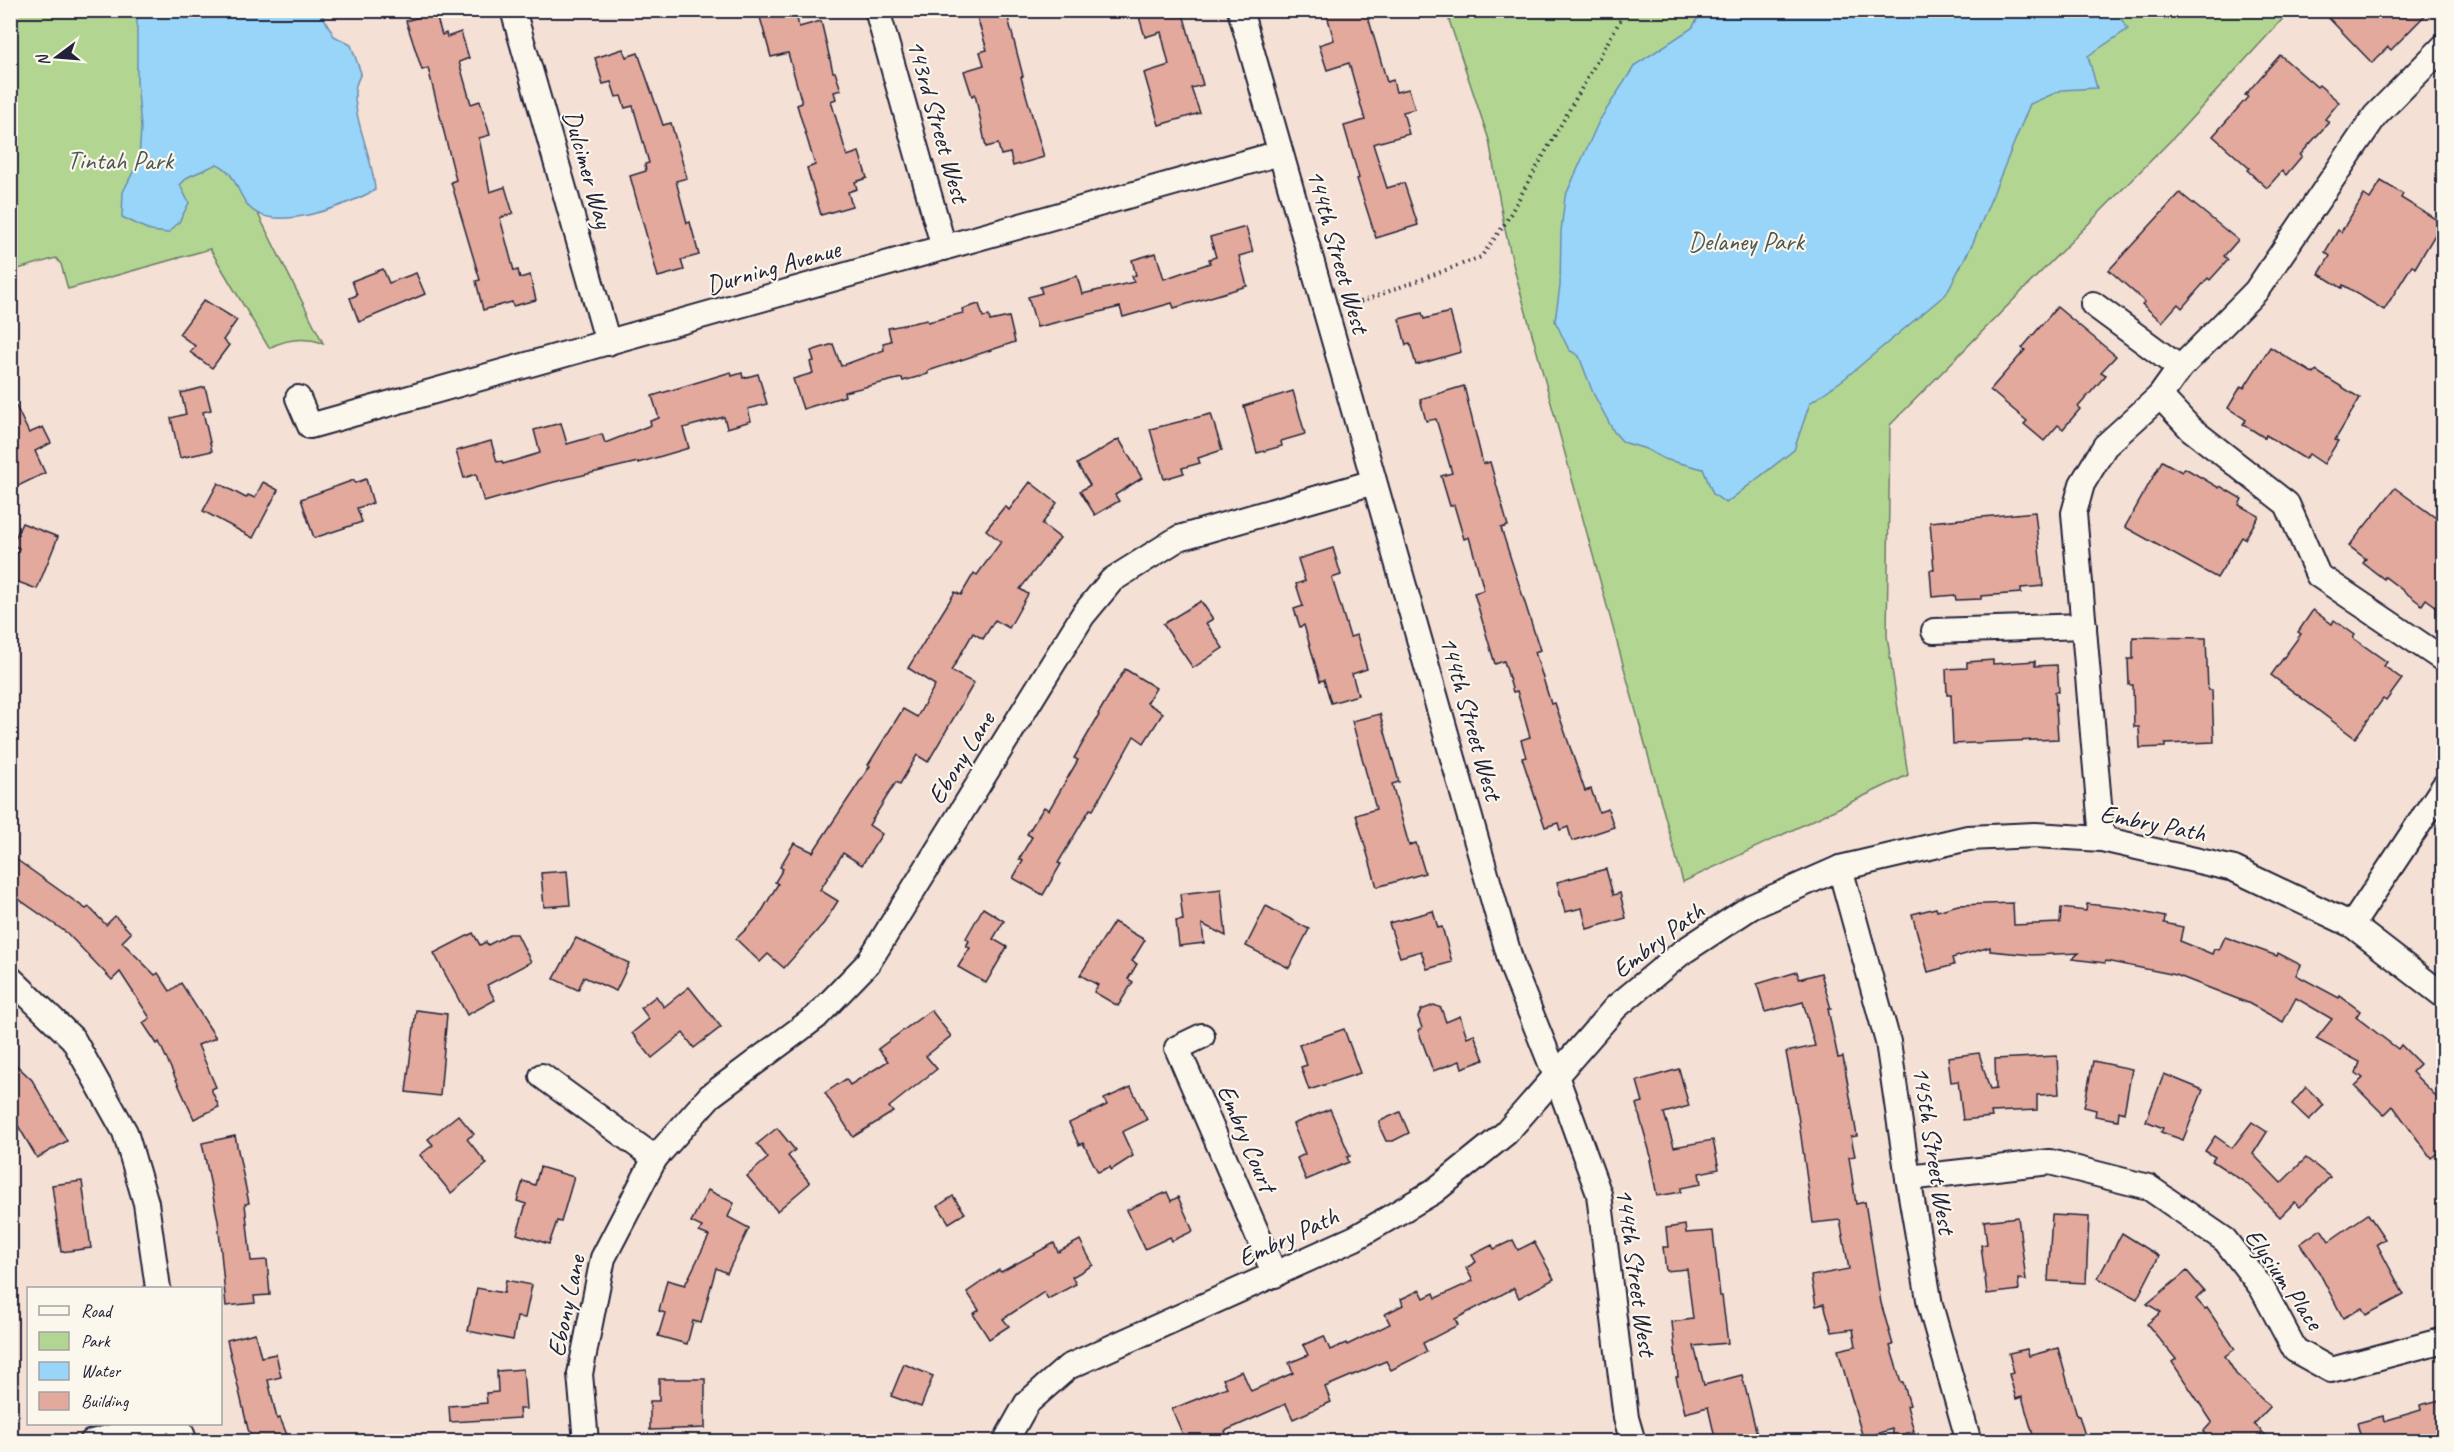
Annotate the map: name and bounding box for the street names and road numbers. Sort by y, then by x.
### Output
street label: 143rd Street West [899,36,978,209]
street label: Dulcimer Way [555,106,621,234]
street label: 144th Street West [1299,165,1378,339]
street label: Durning Avenue [702,232,845,302]
street label: 144th Street West [1432,632,1511,806]
street label: Ebony Lane [920,704,1003,810]
street label: Embry Path [2097,797,2210,850]
street label: Embry Path [1605,894,1712,985]
street label: 145th Street West [1904,1064,1964,1238]
street label: Embry Court [1210,1079,1286,1200]
street label: 144th Street West [1608,1186,1664,1360]
street label: Embry Path [1233,1199,1345,1275]
street label: Elysium Place [2237,1222,2332,1338]
street label: Ebony Lane [539,1251,593,1360]

